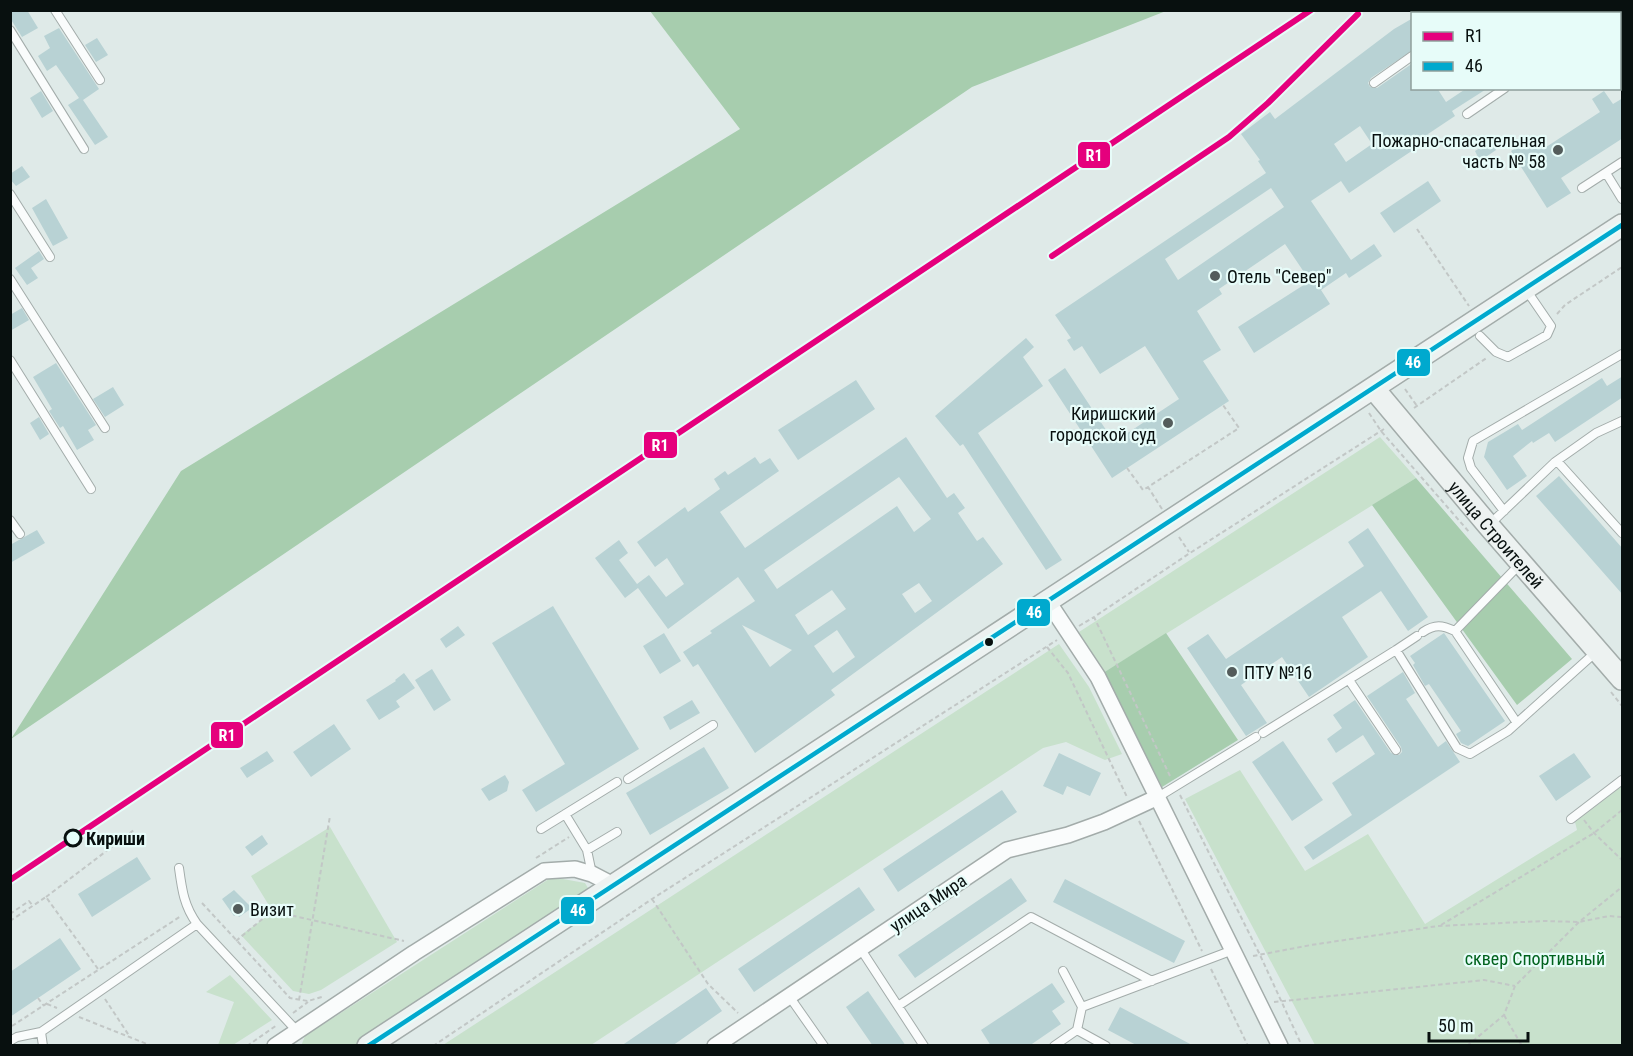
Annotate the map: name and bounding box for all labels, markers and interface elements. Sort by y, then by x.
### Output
legend [1411,12,1621,90]
text: R1 [1465,25,1483,46]
text: 46 [1465,55,1483,76]
place label: Пожарно-спасательная часть № 58 [1371,130,1546,172]
line badge: R1 [1077,141,1111,169]
marker: Пожарно-спасательная часть № 58 [1551,143,1565,157]
text: R1 [1086,146,1102,165]
place label: Отель "Север" [1227,266,1331,287]
marker: Отель "Север" [1208,269,1222,283]
line badge: 46 [1396,348,1431,377]
text: 46 [1405,353,1421,372]
place label: Киришский городской суд [1049,403,1156,445]
marker: Киришский городской суд [1161,416,1175,430]
line badge: R1 [643,431,678,459]
text: R1 [652,436,668,455]
street label: улица Строителей [1445,476,1548,592]
line badge: 46 [1016,598,1051,627]
text: 46 [1026,603,1042,622]
unlabelled marker [983,636,995,648]
place label: ПТУ №16 [1244,662,1312,683]
marker: ПТУ №16 [1225,665,1239,679]
line badge: R1 [210,721,244,749]
text: R1 [219,726,235,745]
place label: Кириши [86,828,145,849]
marker: Кириши [64,829,82,847]
street label: улица Мира [886,870,970,936]
line badge: 46 [560,896,595,925]
place label: Визит [250,899,294,920]
text: 46 [570,901,586,920]
marker: Визит [231,902,245,916]
park label: сквер Спортивный [1465,948,1605,969]
scale bar [1429,1005,1528,1043]
text: 50 m [1438,1015,1473,1036]

